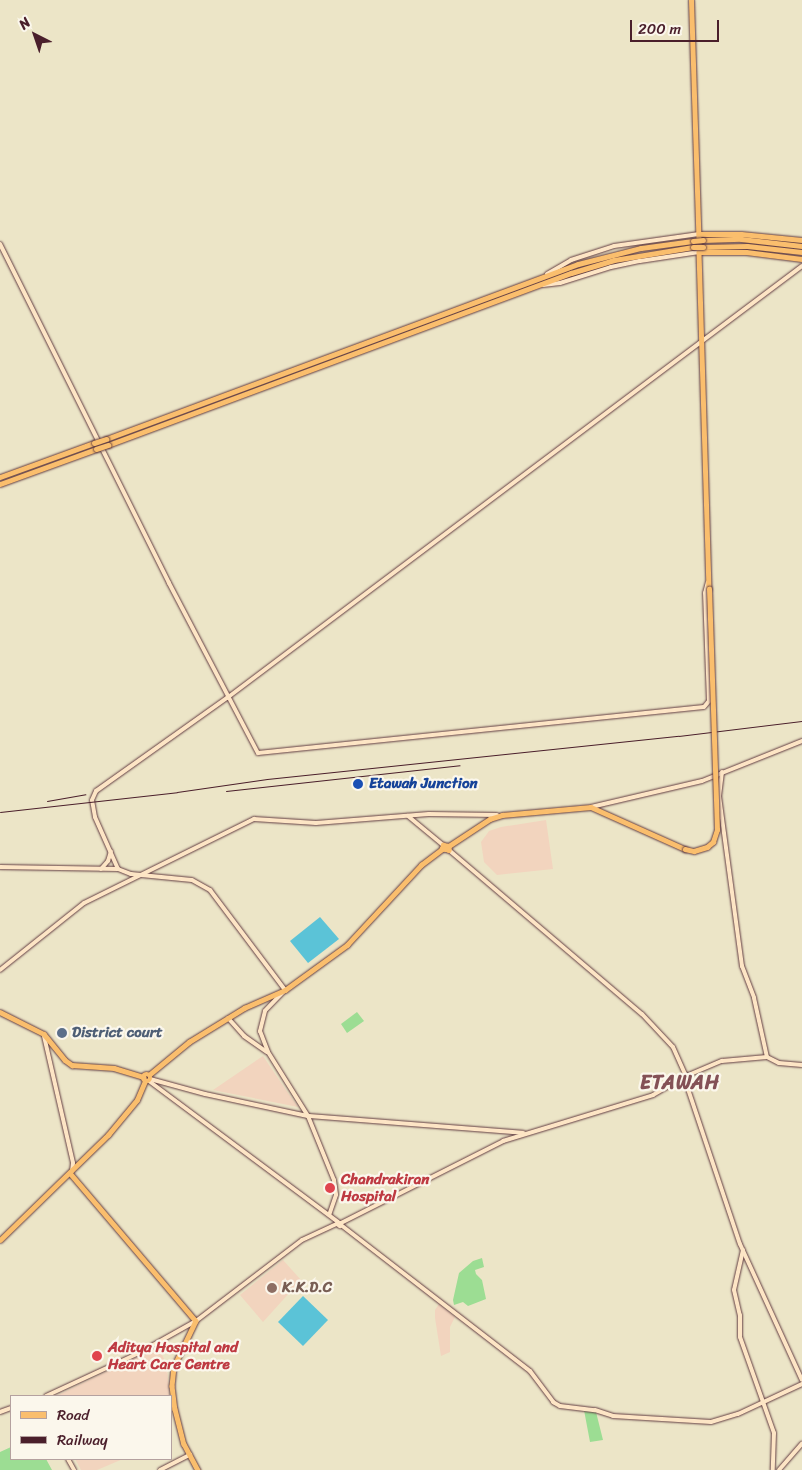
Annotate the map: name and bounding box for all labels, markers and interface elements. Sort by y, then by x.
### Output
north arrow [10,10,60,60]
scale bar [632,10,721,42]
text: N [13,11,37,36]
text: 200 m [638,16,681,42]
place label: Etawah Junction [369,775,477,793]
marker: Etawah Junction [351,777,365,791]
place label: District court [72,1024,162,1042]
marker: District court [56,1027,68,1039]
district label: ETAWAH [638,1070,722,1094]
place label: Chandrakiran Hospital [341,1170,429,1205]
marker: Chandrakiran Hospital [323,1181,337,1195]
place label: K.K.D.C [282,1279,332,1297]
marker: K.K.D.C [266,1282,278,1294]
place label: Aditya Hospital and Heart Care Centre [108,1338,238,1373]
marker: Aditya Hospital and Heart Care Centre [90,1349,104,1363]
legend [10,1395,172,1460]
text: Road [57,1402,89,1428]
text: Railway [57,1427,108,1453]

